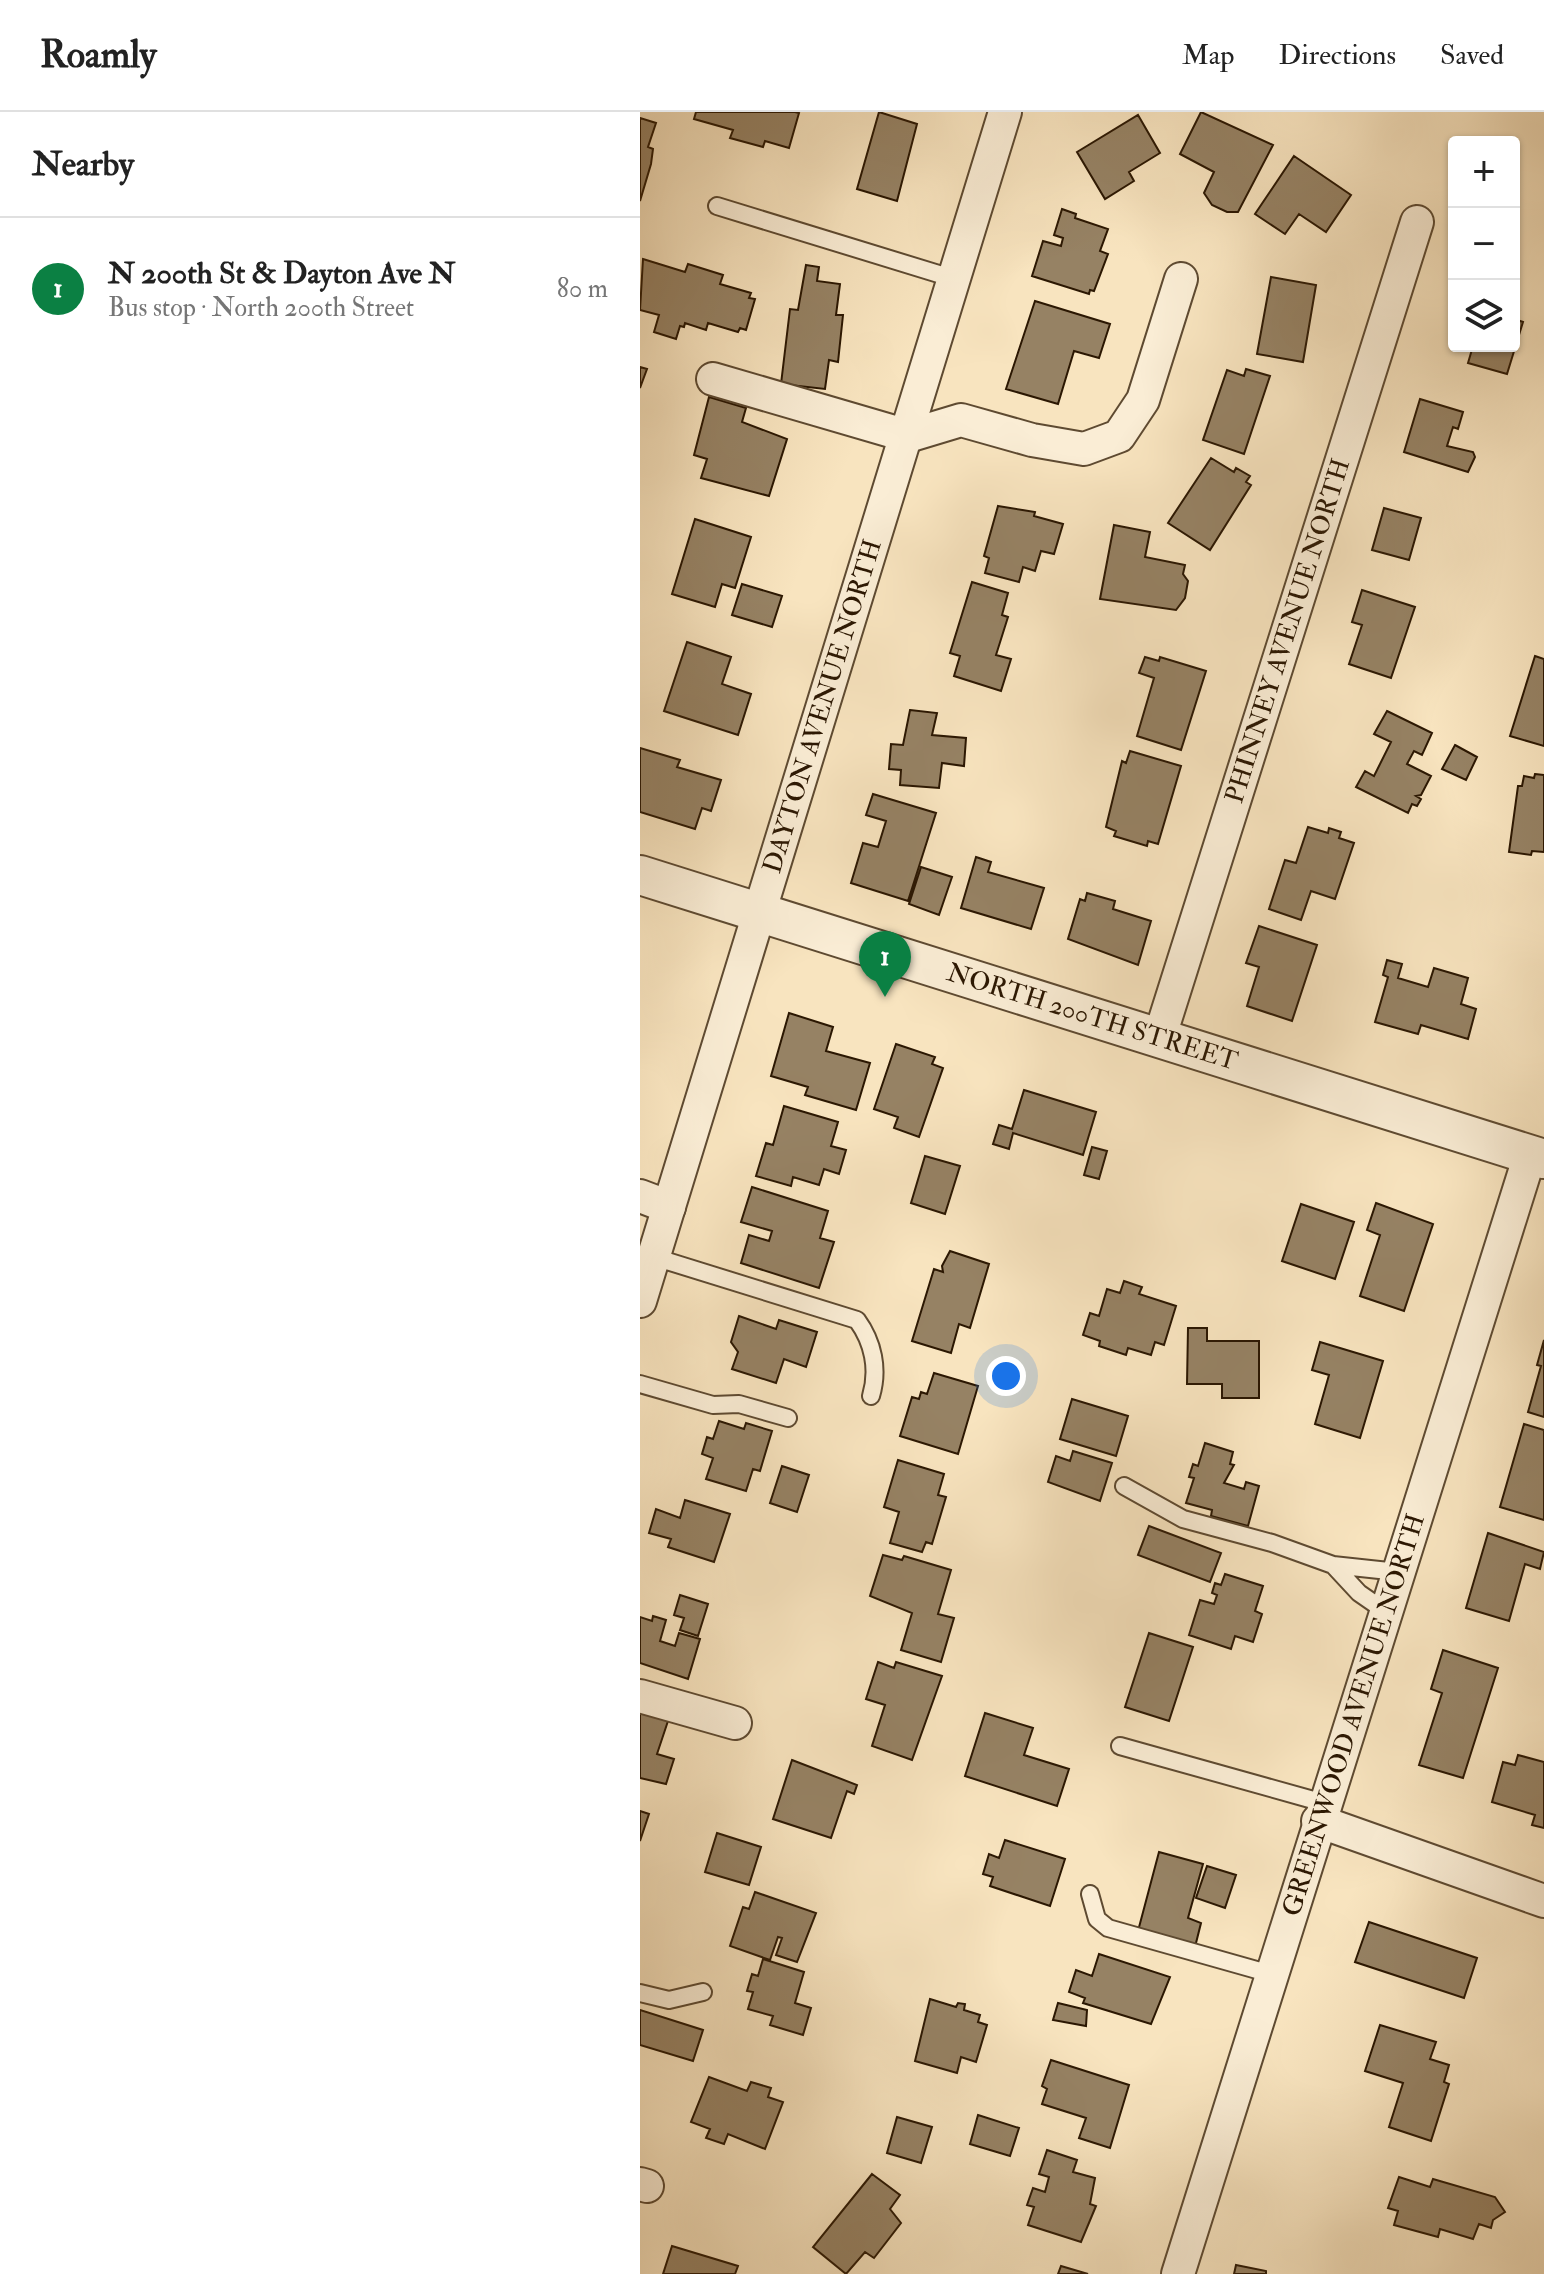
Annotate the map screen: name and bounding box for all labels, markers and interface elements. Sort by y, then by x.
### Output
text: Roamly [40,31,157,79]
text: Map [1182,38,1235,73]
text: Directions [1279,38,1396,73]
text: Saved [1440,38,1504,73]
map controls [1448,136,1520,352]
button: + [1448,136,1520,208]
text: Nearby [32,143,134,186]
button: − [1448,208,1520,280]
text: N 200th St & Dayton Ave N [108,255,455,292]
text: 1 [53,273,63,305]
text: 80 m [557,273,608,305]
button: layers [1448,280,1520,352]
text: Bus stop · North 200th Street [108,292,414,324]
street label: PHINNEY AVENUE NORTH [1218,455,1357,807]
street label: DAYTON AVENUE NORTH [756,536,889,877]
pin: 1 [859,931,911,997]
street label: NORTH 200TH STREET [943,956,1242,1078]
your location [986,1356,1026,1396]
street label: GREENWOOD AVENUE NORTH [1276,1510,1432,1920]

